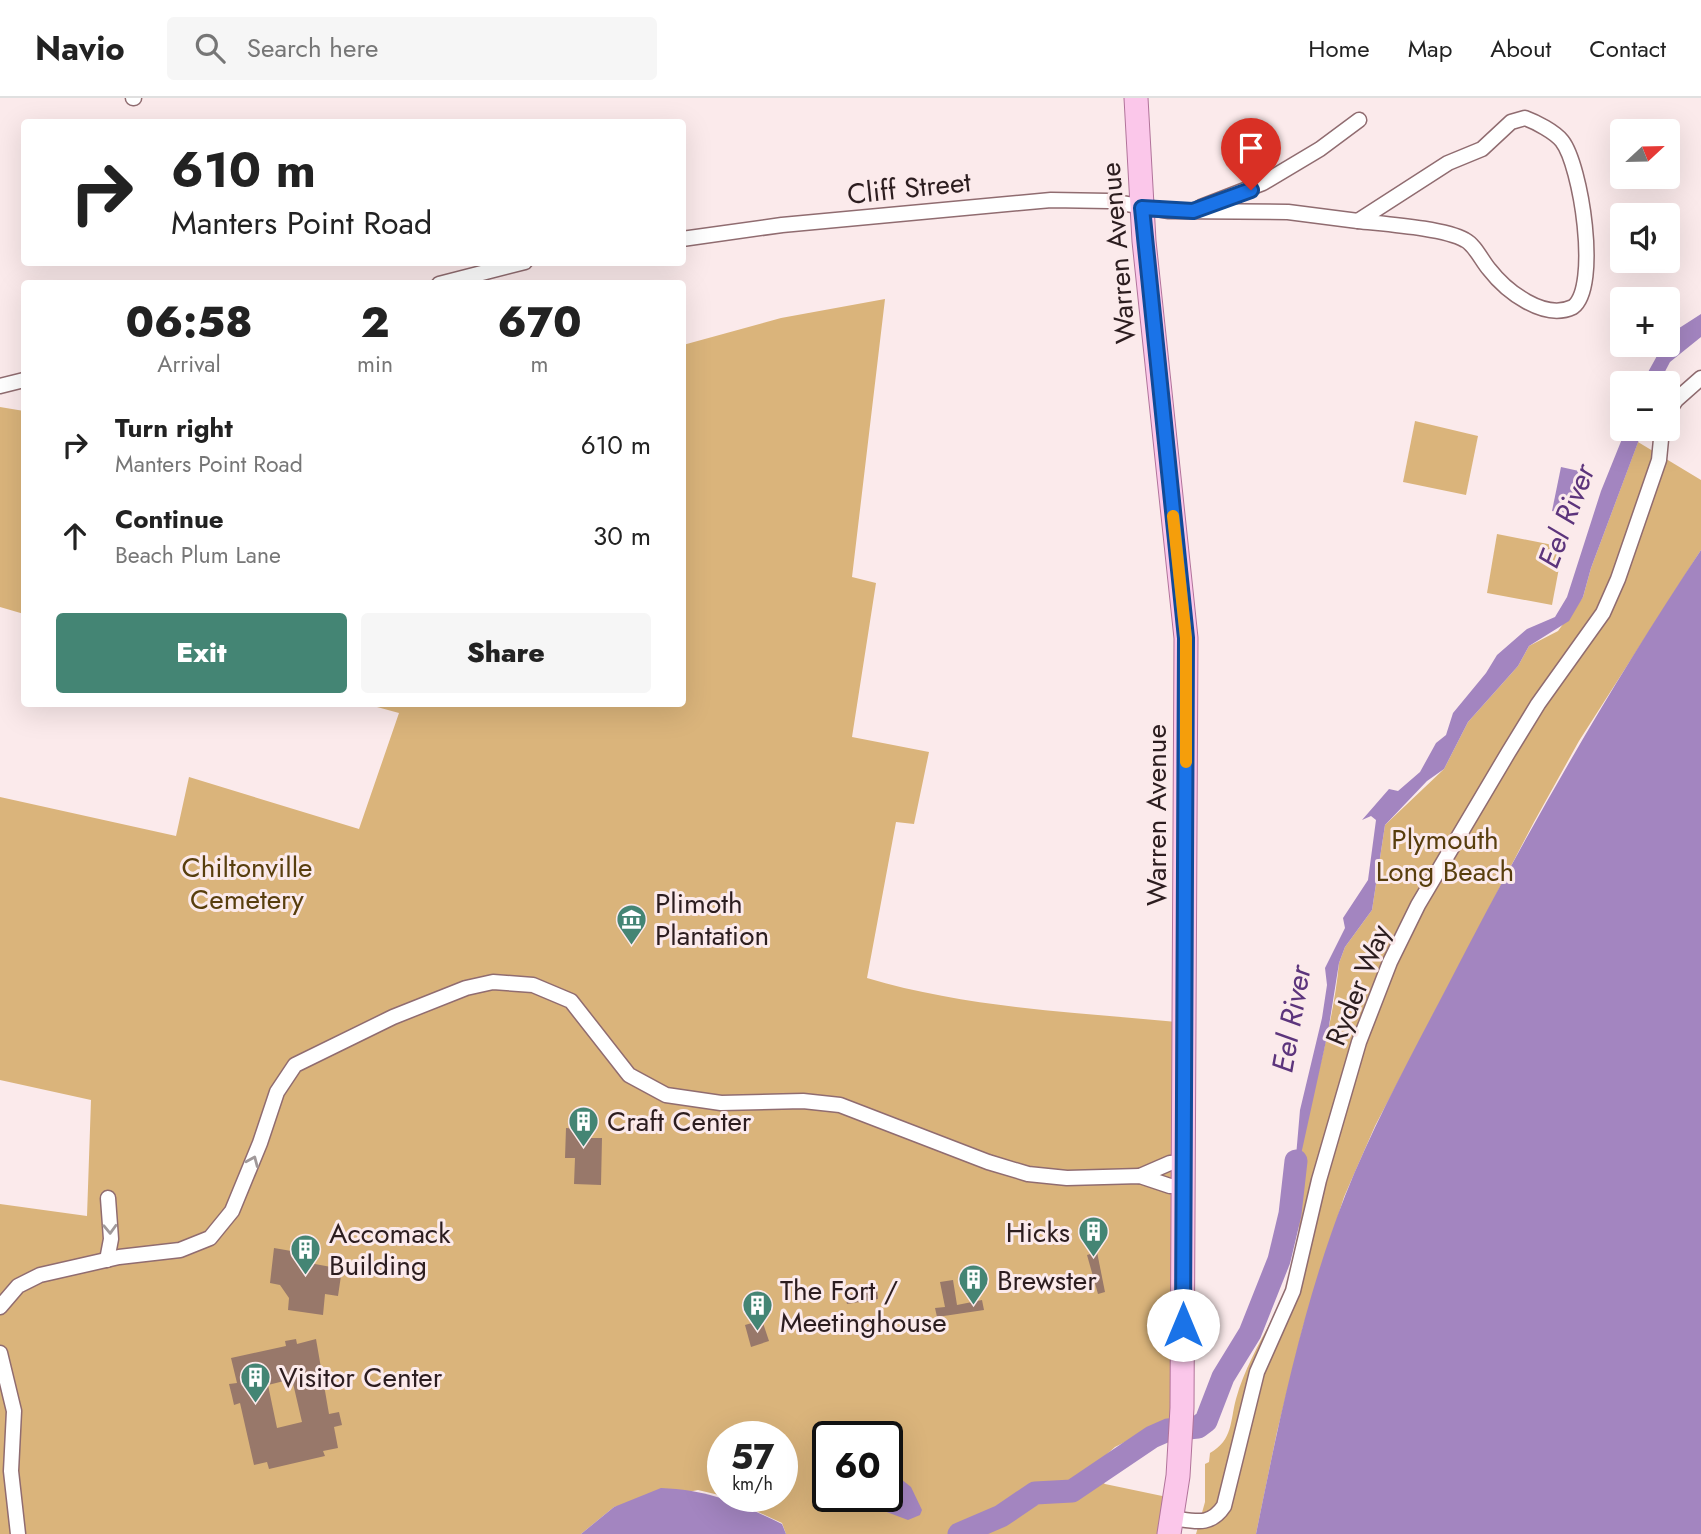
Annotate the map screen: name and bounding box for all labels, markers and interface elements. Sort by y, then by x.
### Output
search box [167,17,657,80]
text: Navio [35,25,125,72]
icon: search [191,29,229,67]
text: Search here [247,29,378,67]
text: Home [1308,31,1370,66]
text: Map [1408,31,1452,66]
text: About [1490,31,1551,66]
text: Contact [1589,31,1666,66]
pin [1221,118,1281,190]
north arrow [1610,119,1680,189]
map controls [1610,119,1680,441]
icon: arrive [1232,129,1270,167]
text: 610 m [171,135,316,205]
icon: right [56,147,147,238]
street label: Cliff Street [845,161,973,215]
street label: Warren Avenue [1090,161,1146,345]
text: Manters Point Road [171,200,432,246]
button: sound [1610,203,1680,273]
button: + [1610,287,1680,357]
text: 06:58 [125,292,253,353]
text: 2 [361,292,389,353]
text: 670 [497,292,582,353]
text: Arrival [157,347,221,381]
text: min [357,347,393,381]
text: m [531,347,548,381]
button: − [1610,371,1680,441]
text: Turn right [115,409,233,447]
icon: right [56,426,94,464]
text: 610 m [581,426,651,464]
text: Manters Point Road [115,447,303,481]
water label: Eel River [1527,456,1606,574]
text: Continue [115,500,224,538]
icon: ahead [56,517,94,555]
text: 30 m [593,517,651,555]
text: Beach Plum Lane [115,538,281,572]
button: Exit [56,613,347,693]
button: Share [361,613,651,693]
street label: Warren Avenue [1136,724,1177,906]
park label: Plymouth Long Beach [1376,819,1514,892]
park label: Chiltonville Cemetery [181,847,313,920]
place label: Plimoth Plantation [655,883,769,956]
museum icon: Plimoth Plantation [615,902,649,946]
street label: Ryder Way [1315,918,1401,1052]
water label: Eel River [1260,960,1322,1076]
place label: Craft Center [607,1101,752,1142]
building icon: Craft Center [567,1104,601,1148]
one-way arrow [244,1156,258,1168]
place label: Hicks [1006,1212,1070,1253]
place label: Accomack Building [329,1213,451,1286]
building icon: Hicks [1076,1215,1110,1259]
one-way arrow [102,1224,118,1235]
building icon: Accomack Building [289,1232,323,1276]
place label: Brewster [997,1260,1097,1301]
building icon: Brewster [957,1263,991,1307]
place label: The Fort / Meetinghouse [780,1270,947,1343]
position arrow [1146,1288,1220,1362]
building icon: The Fort / Meetinghouse [740,1289,774,1333]
place label: Visitor Center [279,1357,443,1398]
building icon: Visitor Center [239,1360,273,1404]
speed limit sign: 60 [812,1421,903,1512]
text: 57 [731,1432,774,1482]
text: km/h [732,1471,773,1497]

